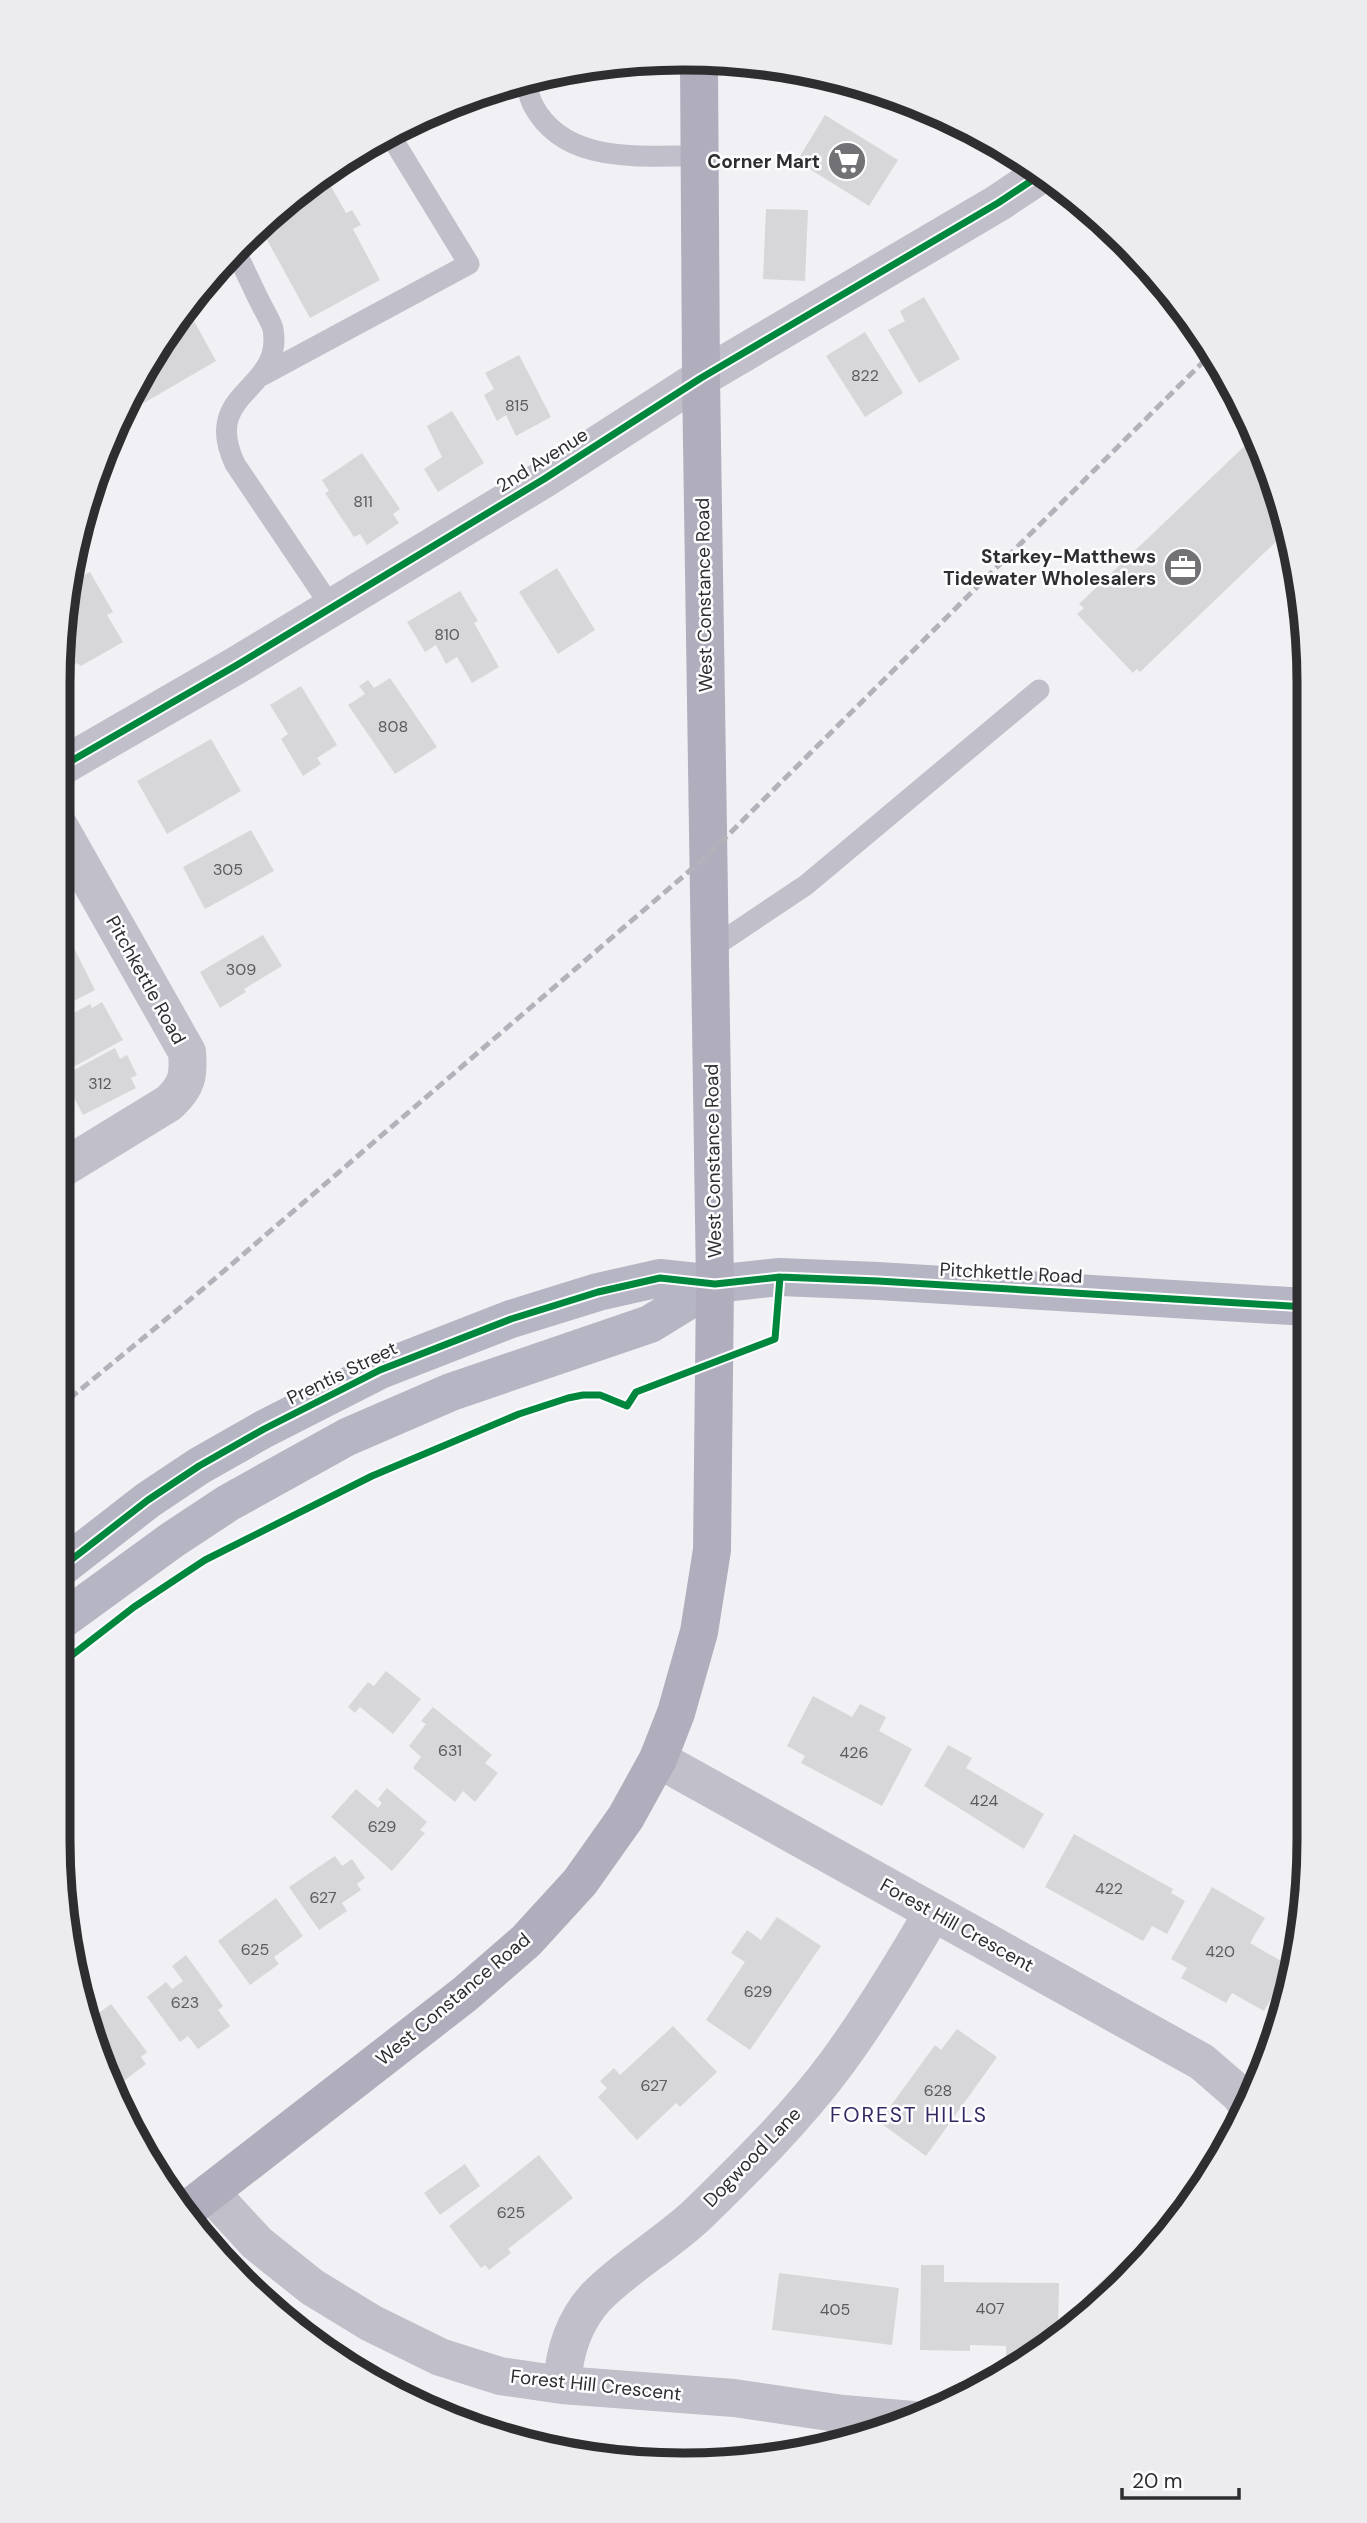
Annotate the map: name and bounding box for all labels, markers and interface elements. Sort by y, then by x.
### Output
supermarket icon: Corner Mart [826,140,868,182]
place label: Corner Mart [707,149,820,174]
house number: 822 [851,365,879,386]
house number: 815 [505,395,529,416]
street label: 2nd Avenue [492,422,592,498]
house number: 811 [353,491,373,512]
street label: West Constance Road [690,498,718,692]
place label: Starkey-Matthews Tidewater Wholesalers [943,544,1156,591]
office icon: Starkey-Matthews Tidewater Wholesalers [1162,546,1204,588]
house number: 810 [434,624,460,645]
house number: 808 [378,716,408,737]
house number: 305 [213,859,243,880]
street label: Pitchkettle Road [100,911,192,1049]
house number: 309 [226,959,256,980]
street label: West Constance Road [699,1064,727,1258]
house number: 312 [88,1073,112,1094]
street label: Pitchkettle Road [939,1257,1083,1289]
street label: Prentis Street [283,1335,401,1411]
house number: 631 [438,1740,462,1761]
house number: 426 [840,1742,868,1763]
house number: 424 [970,1790,998,1811]
house number: 629 [368,1816,396,1837]
street label: Forest Hill Crescent [876,1872,1038,1978]
house number: 422 [1095,1878,1123,1899]
house number: 627 [309,1887,337,1908]
street label: West Constance Road [371,1927,535,2071]
house number: 625 [241,1939,269,1960]
house number: 420 [1205,1941,1235,1962]
house number: 629 [744,1981,772,2002]
house number: 623 [171,1992,199,2013]
house number: 627 [640,2075,668,2096]
house number: 628 [924,2080,952,2101]
street label: Dogwood Lane [698,2101,806,2213]
district label: FOREST HILLS [830,2101,988,2129]
house number: 625 [497,2202,525,2223]
house number: 407 [976,2298,1004,2319]
house number: 405 [820,2299,850,2320]
street label: Forest Hill Crescent [509,2364,683,2406]
scale bar [1122,2456,1239,2500]
text: 20 m [1132,2467,1183,2495]

